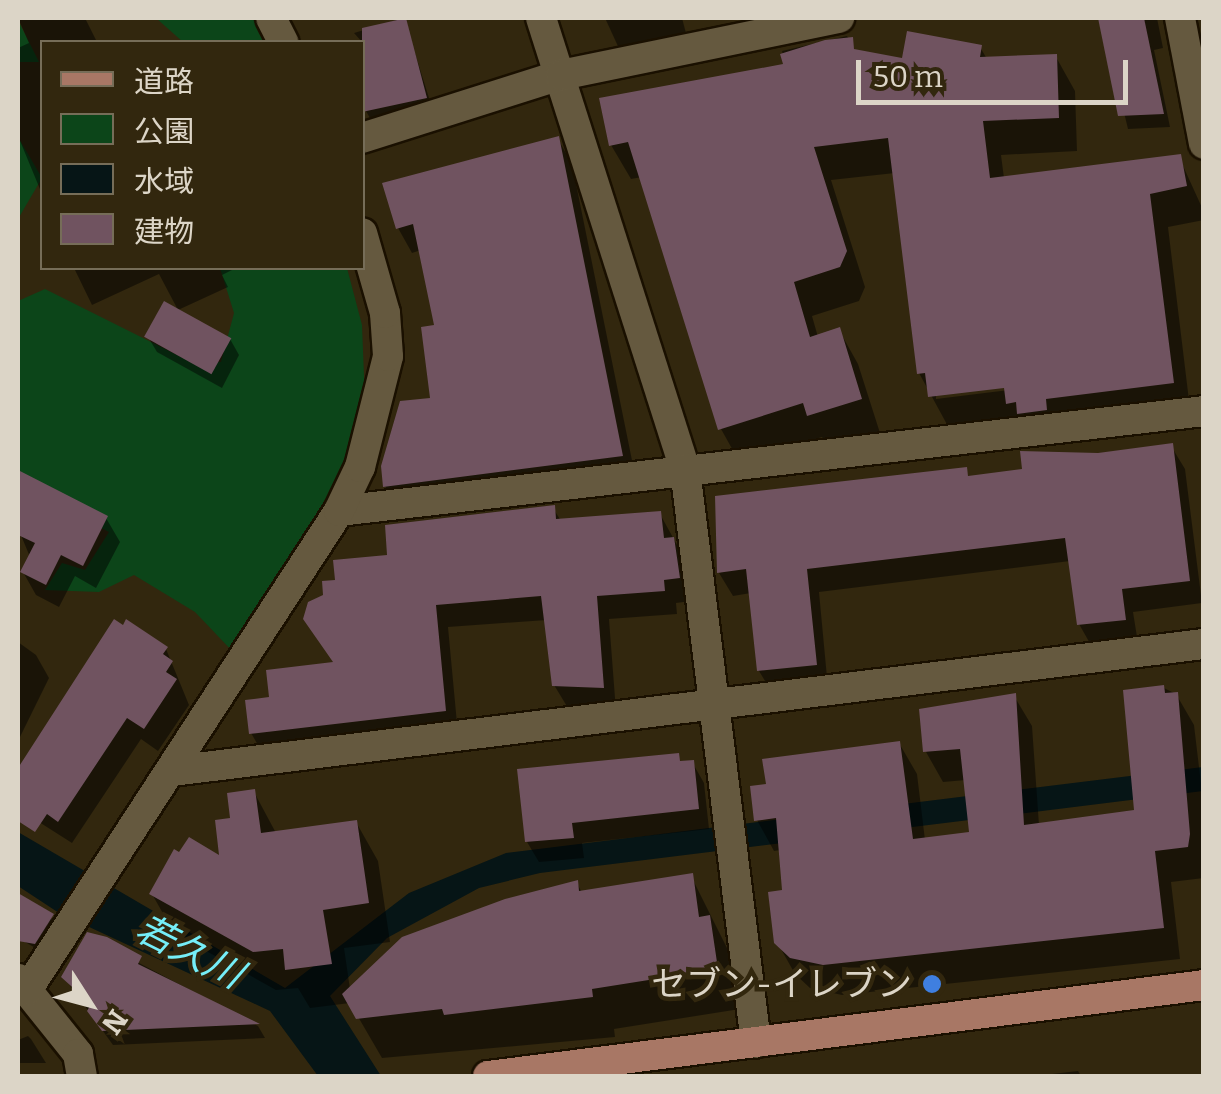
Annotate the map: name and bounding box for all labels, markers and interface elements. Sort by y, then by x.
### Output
legend [40,40,365,270]
scale bar [861,40,1134,102]
text: 50 m [873,59,943,95]
text: 道路 [134,64,194,100]
text: 公園 [134,114,194,150]
text: 水域 [134,164,194,200]
text: 建物 [134,214,194,250]
water label: 若久川 [128,906,250,998]
north arrow [40,954,140,1054]
place label: セブン-イレブン [651,963,912,1005]
marker: セブン-イレブン [921,973,943,995]
text: N [95,1003,134,1040]

